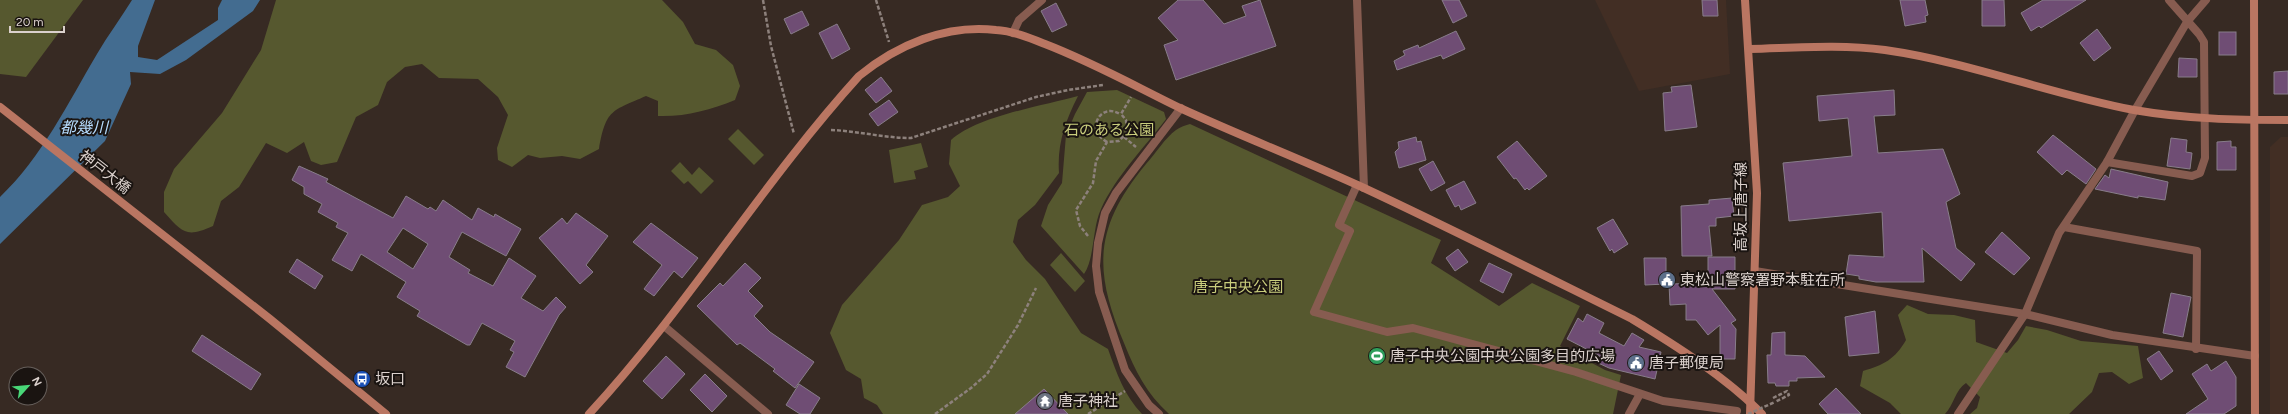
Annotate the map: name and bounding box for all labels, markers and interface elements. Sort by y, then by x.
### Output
scale bar [10,8,64,34]
text: 20 m [16,15,44,29]
water label: 都幾川 [60,118,110,137]
park label: 石のある公園 [1064,121,1154,139]
street label: 神戸大橋 [76,146,134,198]
street label: 高坂上唐子線 [1732,162,1750,252]
public building icon: 東松山警察署野本駐在所 [1657,270,1677,290]
place label: 東松山警察署野本駐在所 [1680,271,1845,289]
park label: 唐子中央公園 [1193,278,1283,296]
sports icon: 唐子中央公園中央公園多目的広場 [1367,346,1387,366]
place label: 唐子中央公園中央公園多目的広場 [1390,347,1615,365]
public building icon: 唐子郵便局 [1626,353,1646,373]
place label: 唐子郵便局 [1649,354,1724,372]
north arrow [8,366,48,406]
bus stop icon: 坂口 [352,369,372,389]
place label: 坂口 [375,370,405,388]
text: N [29,375,44,388]
temple icon: 唐子神社 [1035,391,1055,411]
place label: 唐子神社 [1058,392,1118,410]

